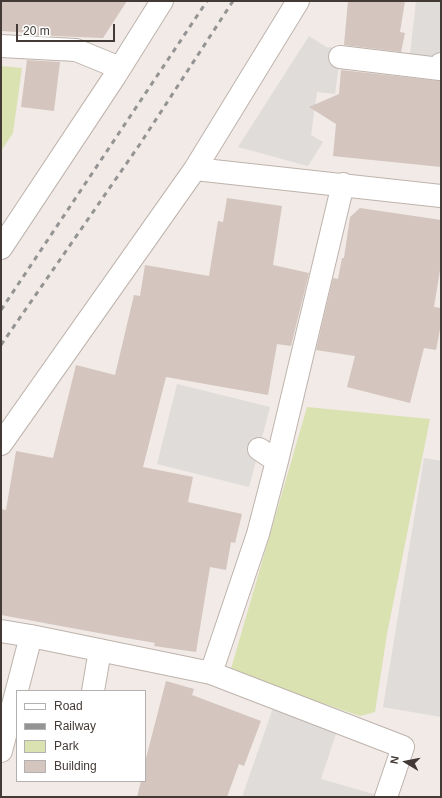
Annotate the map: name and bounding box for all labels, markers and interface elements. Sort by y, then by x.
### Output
scale bar [18,16,117,42]
text: 20 m [23,24,50,38]
legend [16,690,146,782]
text: Road [54,699,83,713]
text: Railway [54,719,96,733]
text: Park [54,739,79,753]
north arrow [386,742,426,782]
text: N [388,755,401,765]
text: Building [54,759,97,773]

